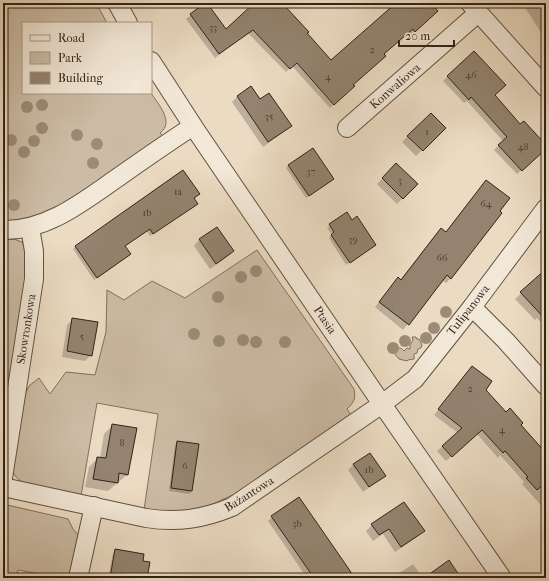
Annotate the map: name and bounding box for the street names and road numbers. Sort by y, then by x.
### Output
street label: Konwaliowa [367,60,424,112]
street label: Tulipanowa [444,281,492,338]
street label: Skowronkowa [14,292,39,365]
street label: Ptasia [311,303,340,337]
street label: Bażantowa [222,473,277,515]

